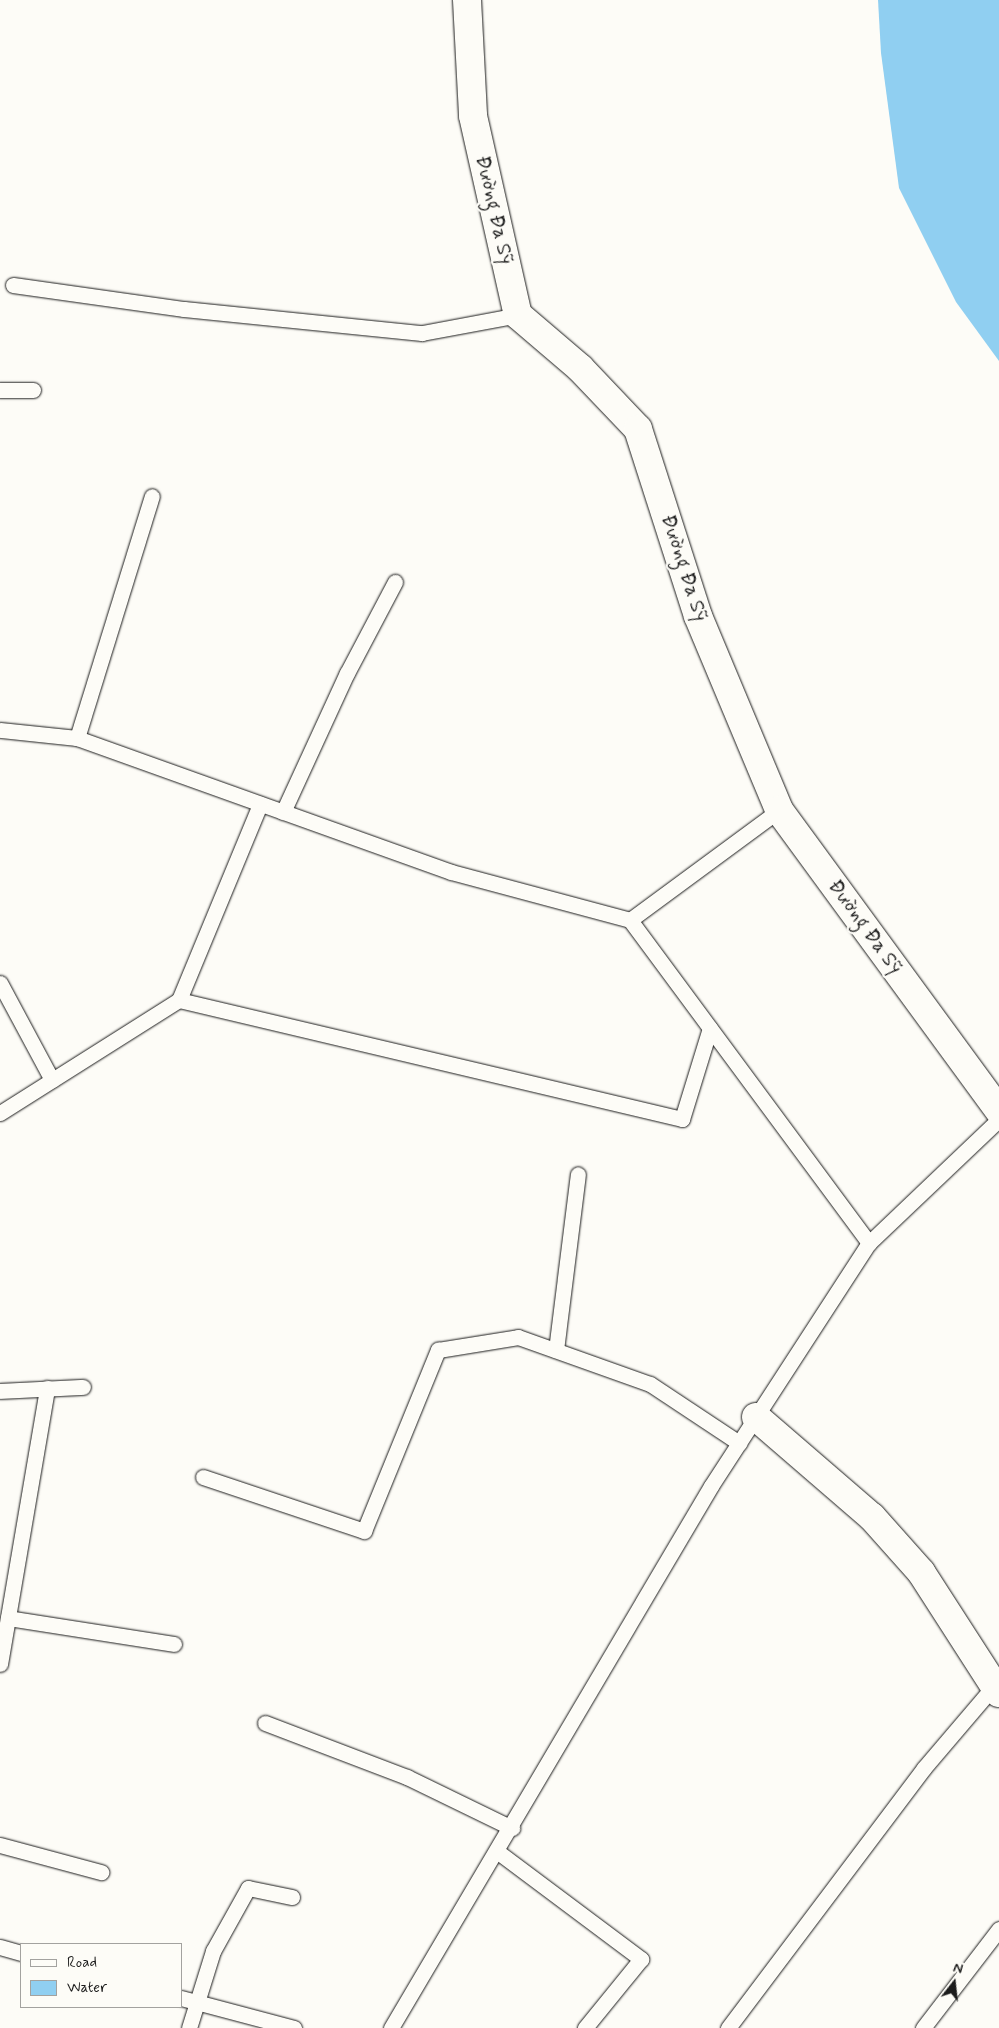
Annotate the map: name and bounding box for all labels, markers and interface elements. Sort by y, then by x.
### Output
street label: Đường Đa Sỹ [470,153,518,267]
street label: Đường Đa Sỹ [655,512,713,624]
street label: Đường Đa Sỹ [823,875,907,979]
legend [20,1943,182,2008]
text: Road [67,1953,97,1973]
north arrow [929,1958,979,2008]
text: N [951,1959,965,1979]
text: Water [67,1978,107,1998]

